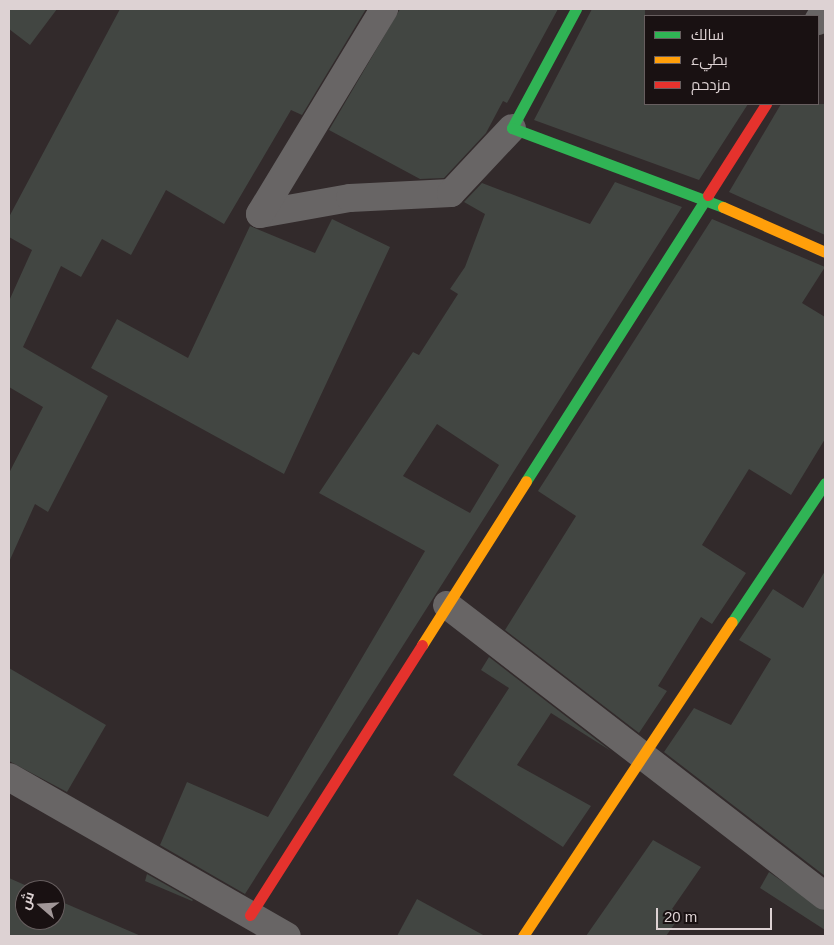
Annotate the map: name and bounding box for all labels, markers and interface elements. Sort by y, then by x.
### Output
legend [644,15,819,105]
text: سالك [691,26,724,43]
text: بطيء [691,51,728,68]
text: مزدحم [691,76,731,93]
north arrow [15,880,65,930]
text: ش [16,889,37,912]
scale bar [659,898,775,930]
text: 20 m [664,908,697,925]

